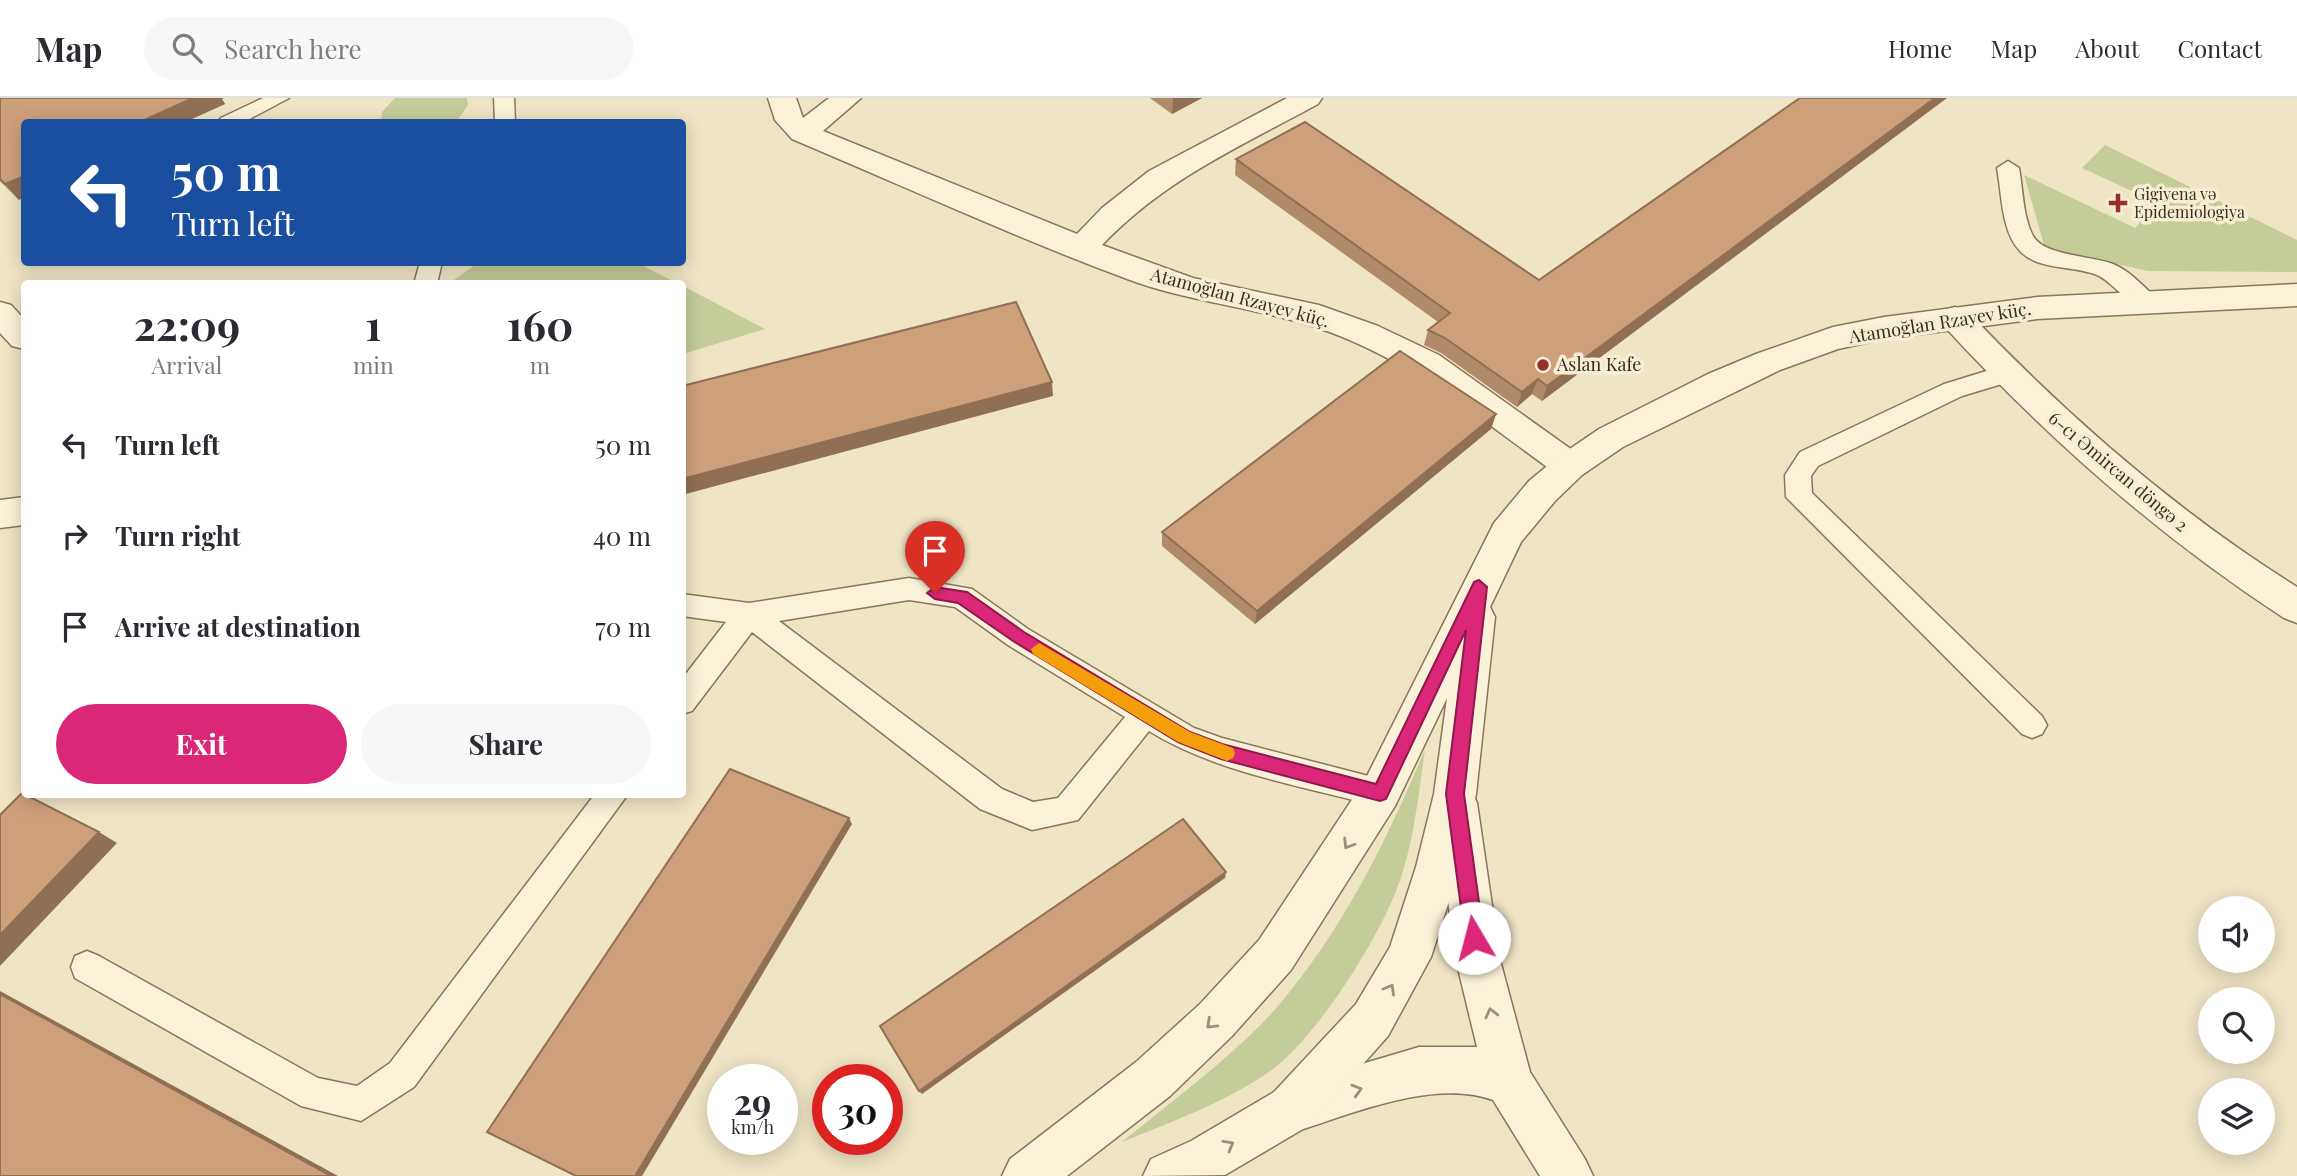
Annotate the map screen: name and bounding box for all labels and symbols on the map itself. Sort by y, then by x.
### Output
place label: Gigiyena və Epidemiologiya [2134,183,2245,222]
marker: Gigiyena və Epidemiologiya [2108,193,2128,213]
street label: Atamoğlan Rzayev küç. [1147,261,1332,332]
street label: Atamoğlan Rzayev küç. [1846,296,2033,348]
place label: Aslan Kafe [1556,352,1641,376]
marker: Aslan Kafe [1535,357,1551,373]
street label: 6-cı Əmircan döngə 2 [2044,406,2193,537]
pin [905,521,965,593]
one-way arrow [1344,836,1357,849]
position arrow [1437,901,1511,975]
one-way arrow [1382,984,1395,997]
one-way arrow [1485,1007,1499,1019]
one-way arrow [1206,1016,1219,1029]
speed limit sign: 30 [812,1064,903,1155]
one-way arrow [1351,1083,1363,1098]
one-way arrow [1222,1140,1234,1153]

